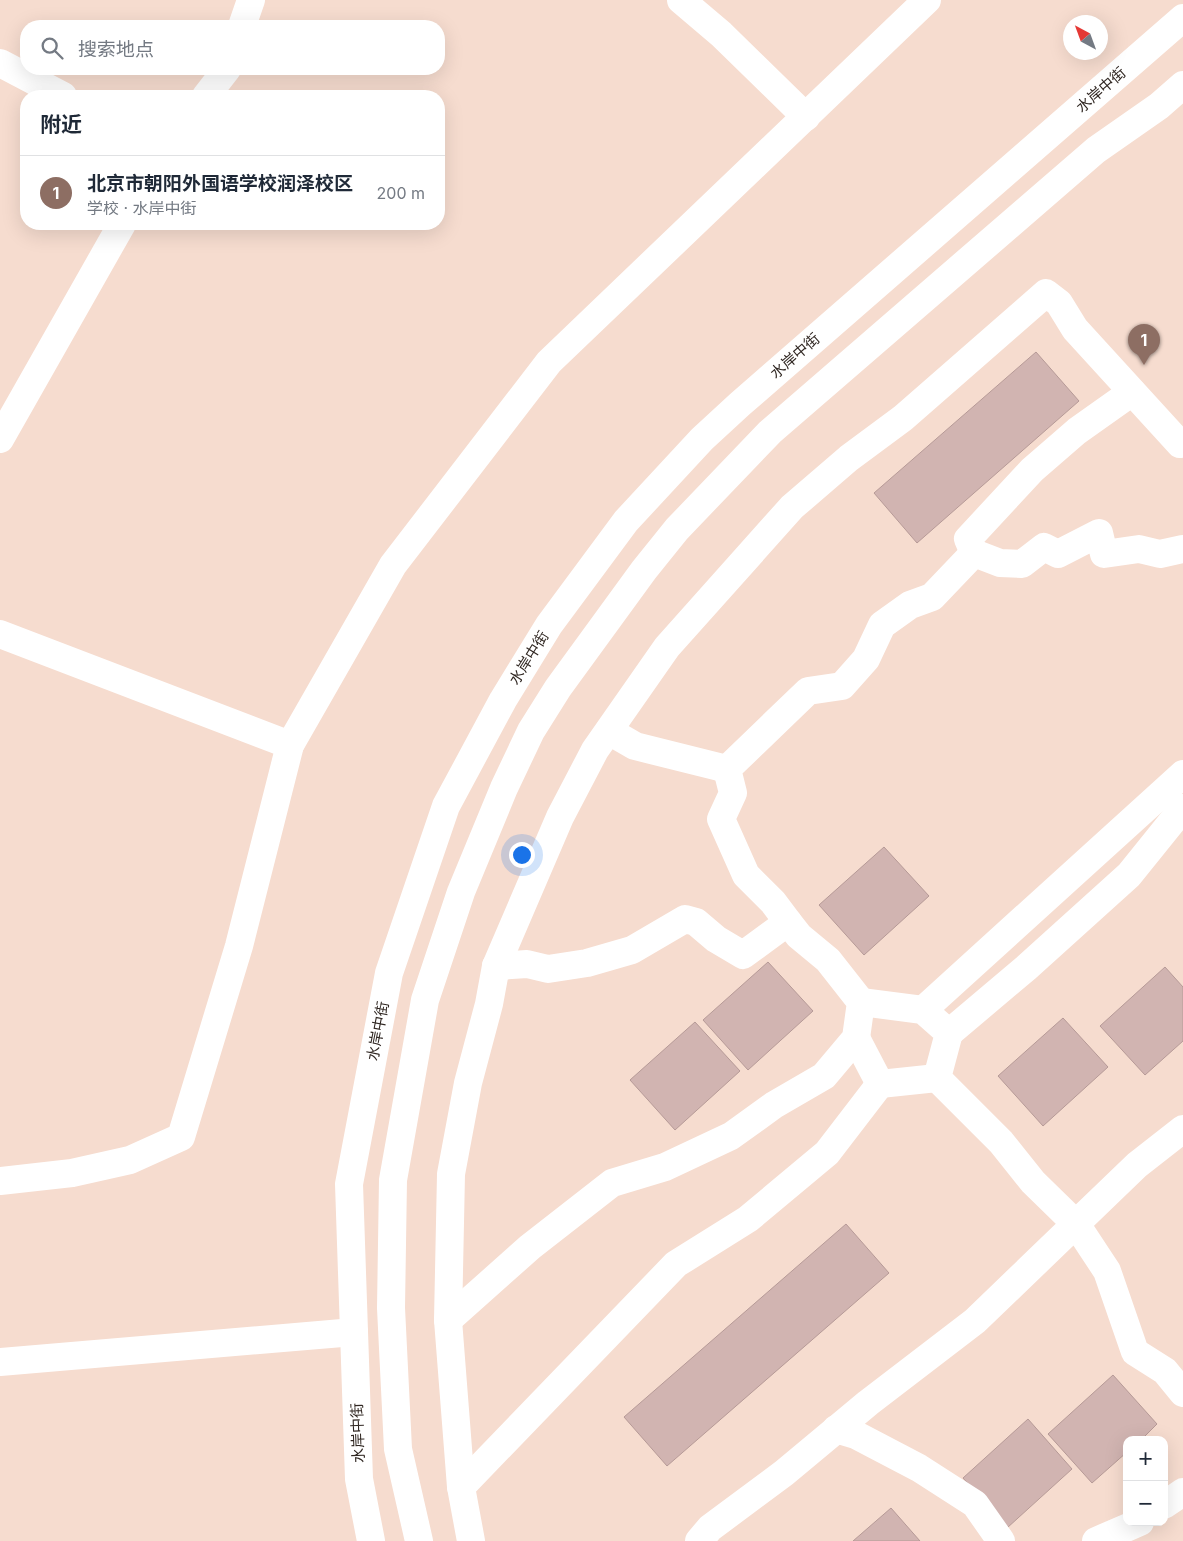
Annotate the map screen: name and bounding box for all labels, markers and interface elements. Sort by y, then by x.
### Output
north arrow [1063,15,1108,60]
search box [20,20,445,75]
icon: search [38,34,66,62]
text: 搜索地点 [78,38,154,61]
street label: 水岸中街 [1072,63,1130,116]
text: 附近 [40,112,82,137]
text: 北京市朝阳外国语学校润泽校区 [87,172,353,195]
text: 1 [53,183,59,203]
text: 200 m [377,183,425,203]
text: 学校 · 水岸中街 [87,198,197,218]
pin: 1 [1128,324,1160,365]
street label: 水岸中街 [766,329,824,382]
street label: 水岸中街 [505,627,553,688]
your location [509,842,535,868]
street label: 水岸中街 [362,1000,393,1062]
street label: 水岸中街 [347,1403,368,1463]
map controls [1123,1436,1168,1526]
button: + [1123,1436,1168,1481]
button: − [1123,1481,1168,1526]

